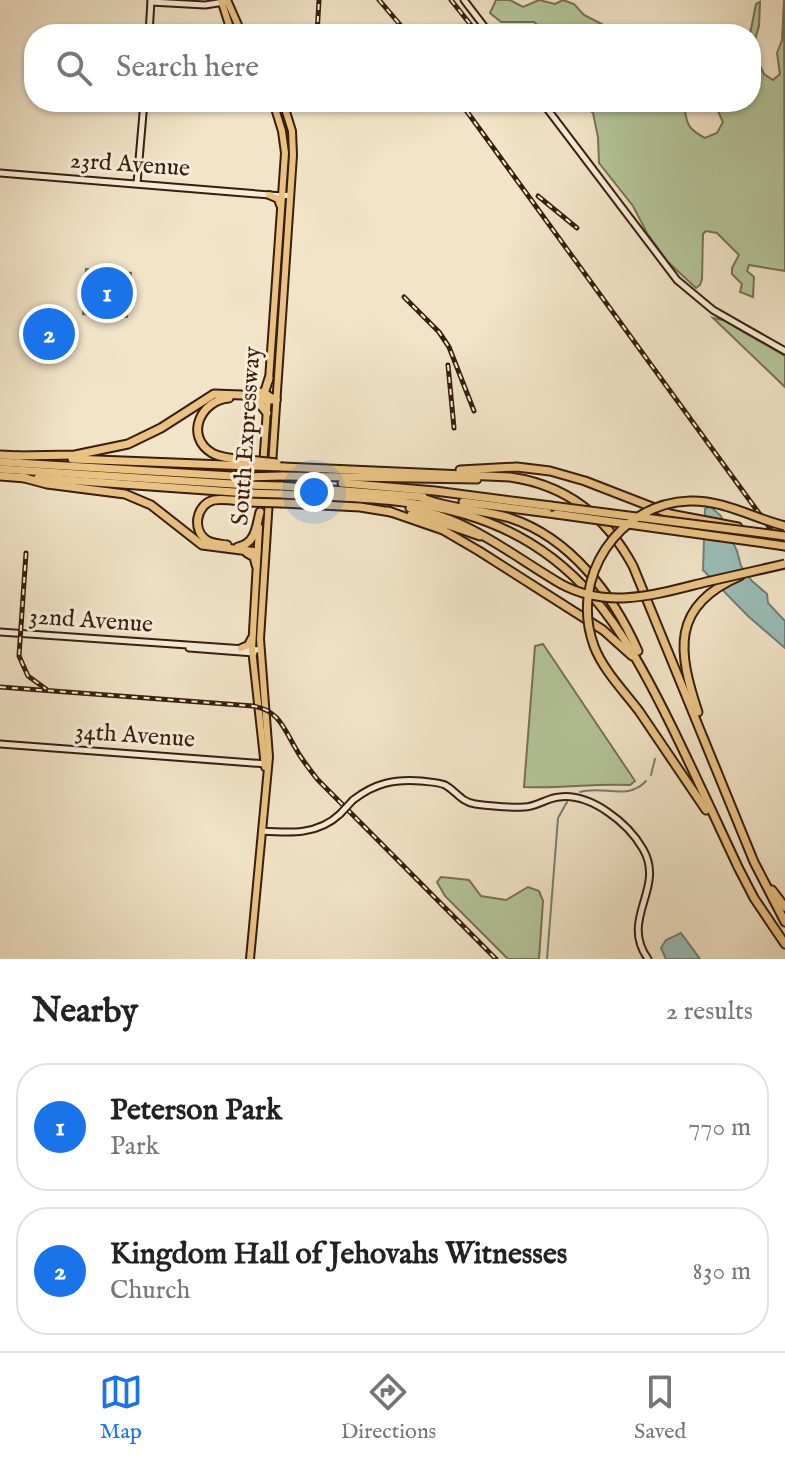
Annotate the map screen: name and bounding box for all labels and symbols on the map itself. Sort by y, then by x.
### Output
street label: 23rd Avenue [69,145,191,185]
pin: 1 [81,263,133,323]
pin: 2 [23,304,75,364]
street label: South Expressway [225,345,269,527]
your location [294,472,334,512]
street label: 32nd Avenue [28,601,154,641]
street label: 34th Avenue [74,716,196,756]

